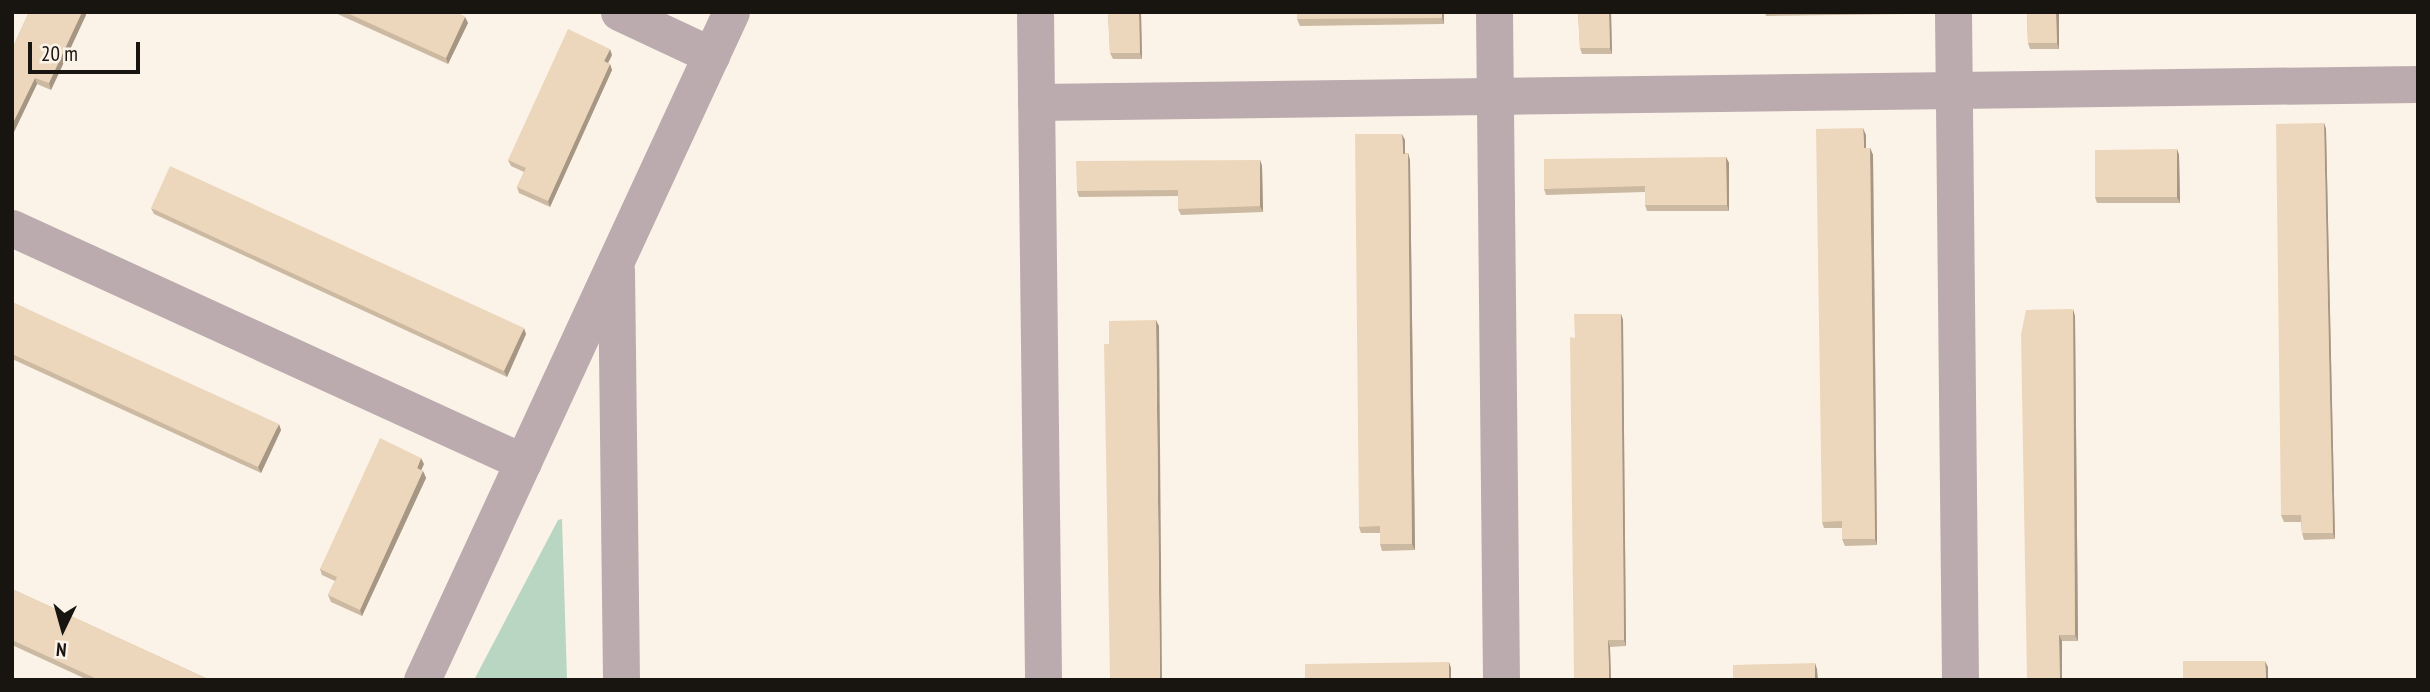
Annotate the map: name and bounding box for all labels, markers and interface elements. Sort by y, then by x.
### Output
scale bar [32,28,144,72]
text: 20 m [41,40,78,67]
north arrow [28,594,98,664]
text: N [55,638,67,662]

